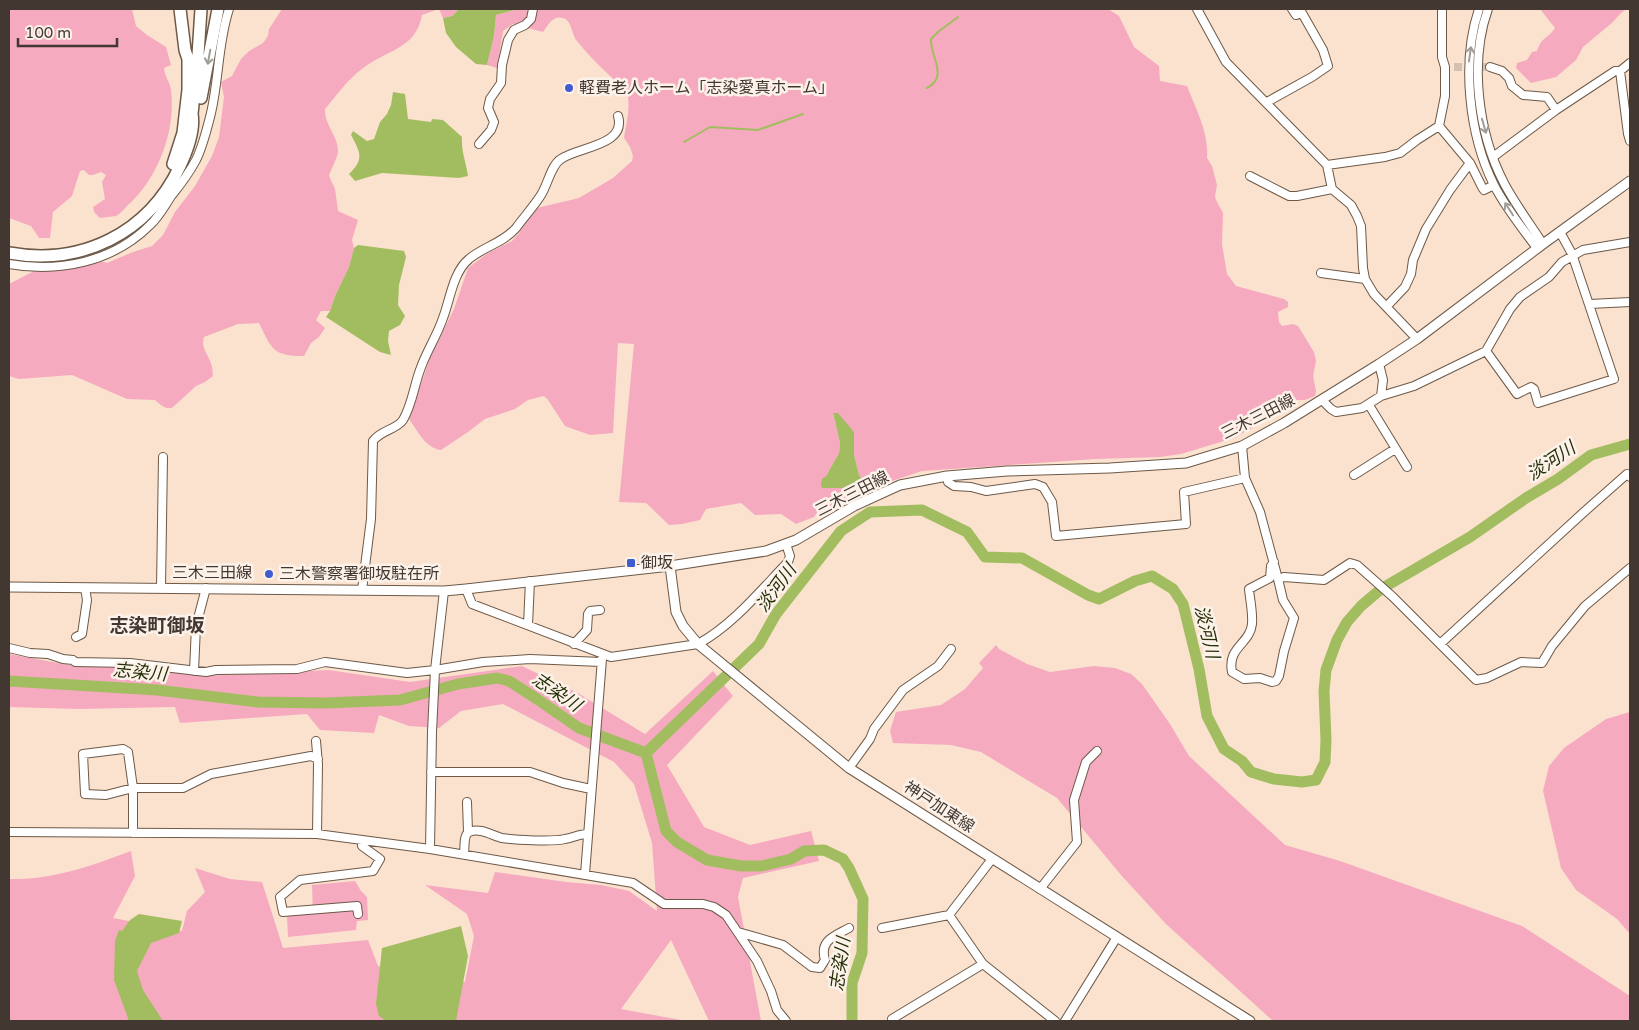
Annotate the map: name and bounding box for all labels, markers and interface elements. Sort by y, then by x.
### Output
scale bar [18,15,116,47]
text: 100 m [25,24,71,42]
one-way arrow [1466,46,1476,62]
one-way arrow [203,48,213,64]
place label: 軽費老人ホーム「志染愛真ホーム」 [579,78,834,98]
marker: 軽費老人ホーム「志染愛真ホーム」 [563,82,575,94]
one-way arrow [1479,117,1489,133]
one-way arrow [1503,202,1513,216]
street label: 三木三田線 [1218,390,1298,444]
water label: 淡河川 [1522,436,1581,485]
street label: 三木三田線 [812,467,892,521]
place label: 御坂 [641,553,673,573]
marker: 御坂 [625,557,637,569]
water label: 淡河川 [751,558,802,616]
street label: 三木三田線 [172,563,252,583]
place label: 三木警察署御坂駐在所 [279,564,439,584]
marker: 三木警察署御坂駐在所 [263,568,275,580]
water label: 淡河川 [1190,603,1224,663]
district label: 志染町御坂 [109,615,205,637]
water label: 志染川 [112,659,170,685]
water label: 志染川 [528,668,587,717]
street label: 神戸加東線 [900,777,978,837]
water label: 志染川 [825,934,855,992]

